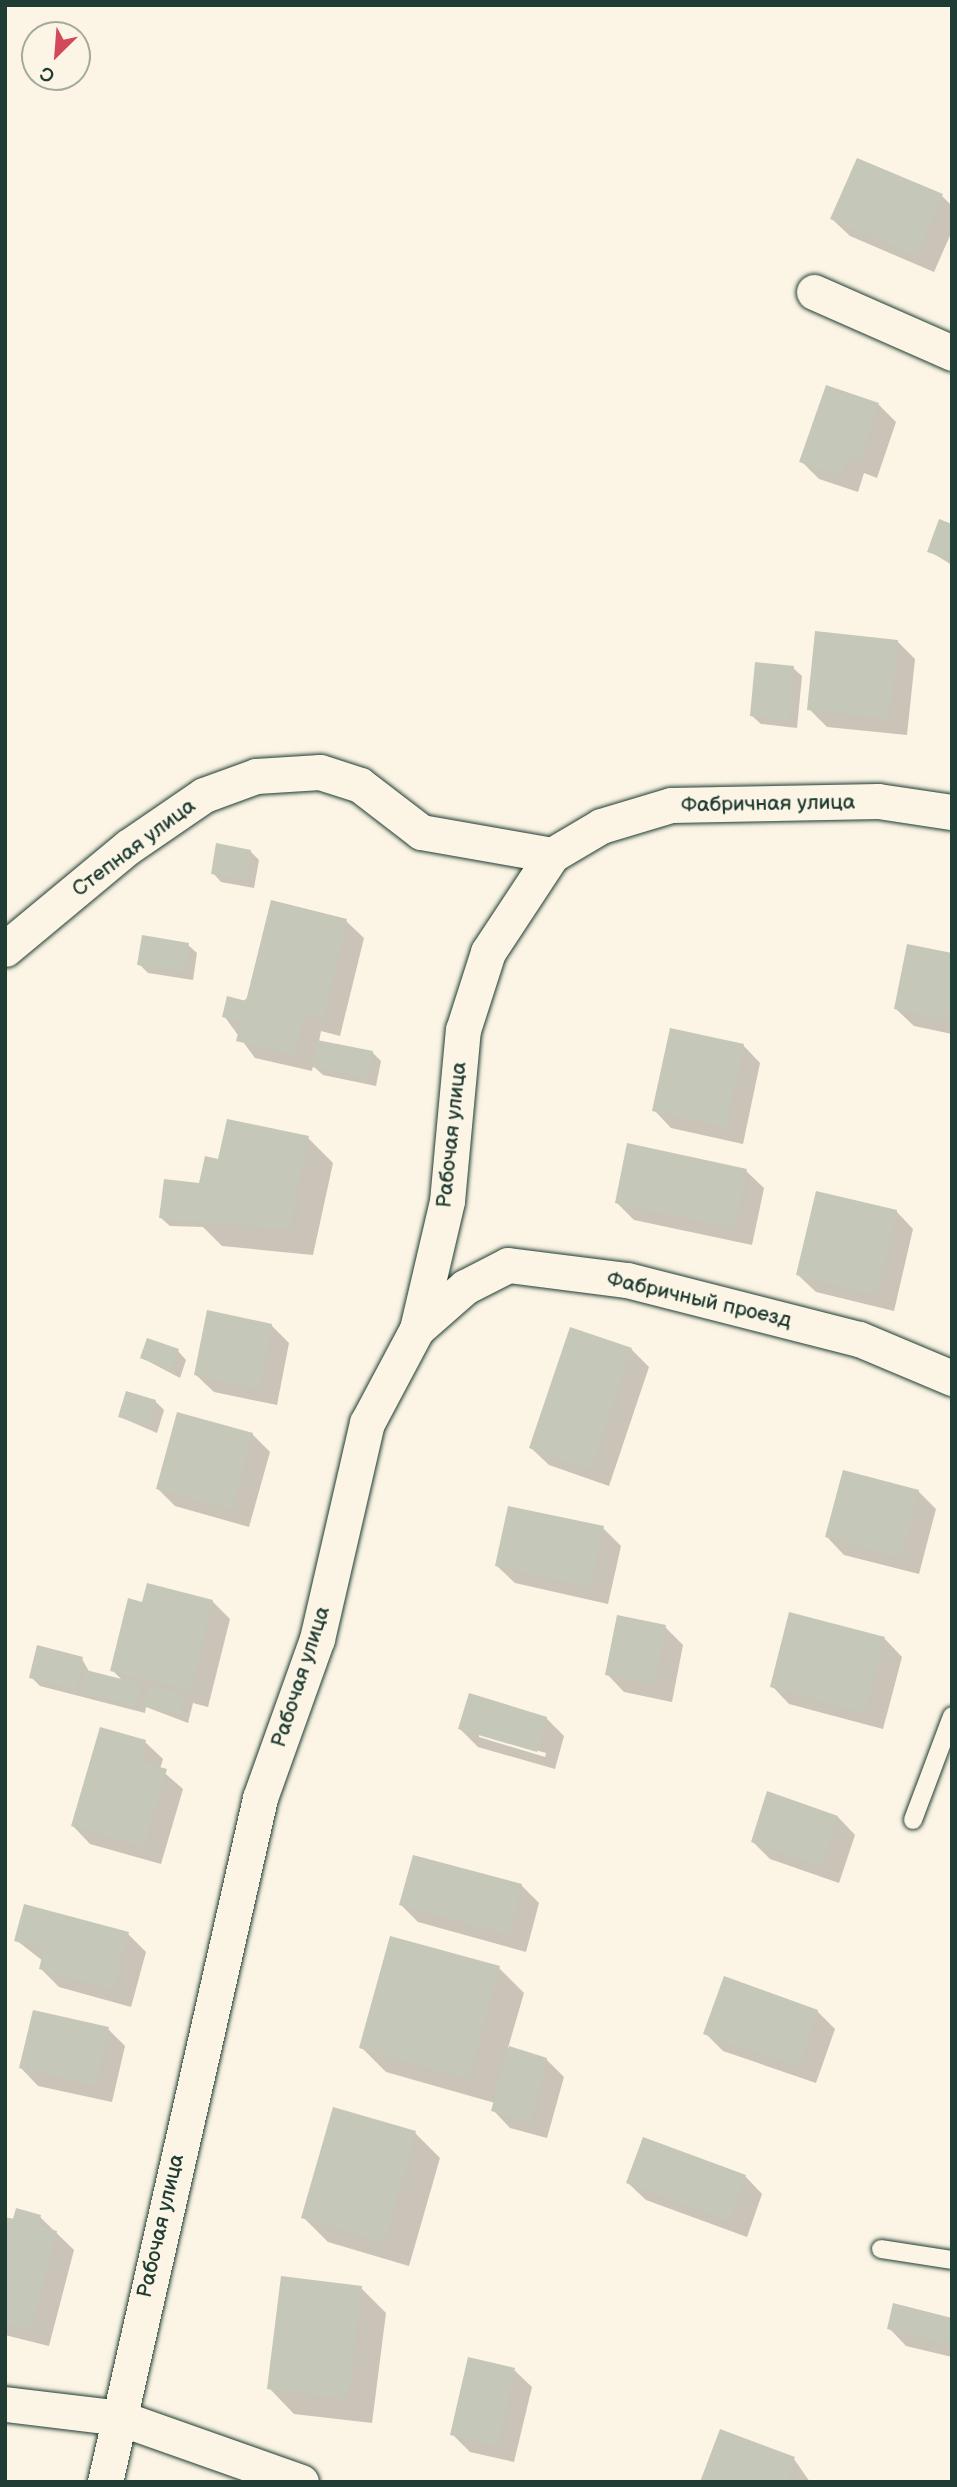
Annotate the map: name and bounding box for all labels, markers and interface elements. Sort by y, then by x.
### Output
north arrow [21,21,91,91]
text: С [37,60,59,87]
street label: Фабричная улица [681,790,855,818]
street label: Степная улица [67,794,201,902]
street label: Рабочая улица [432,1061,472,1209]
street label: Фабричный проезд [604,1266,794,1334]
street label: Рабочая улица [266,1603,336,1751]
street label: Рабочая улица [132,2152,190,2300]

